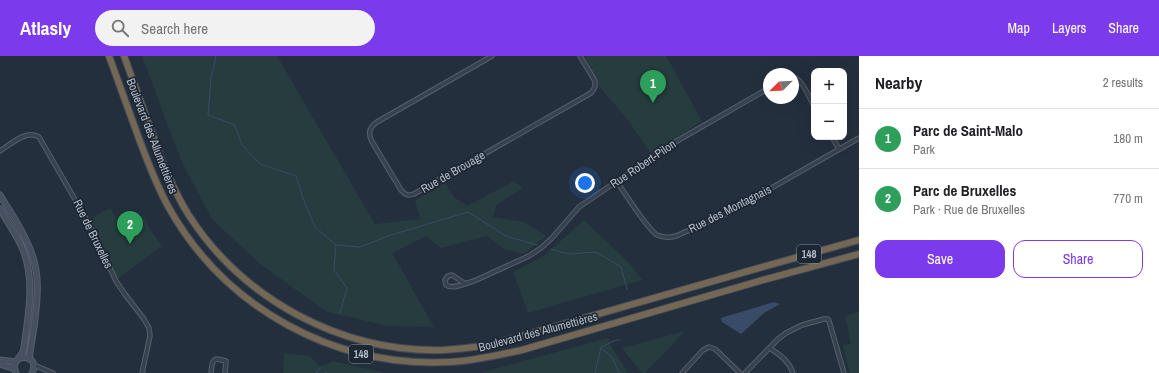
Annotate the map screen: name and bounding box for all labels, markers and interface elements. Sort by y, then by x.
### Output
search box [95,10,375,46]
text: Atlasly [20,15,71,41]
icon: search [109,17,131,39]
text: Search here [141,18,208,39]
text: Map [1008,19,1030,37]
text: Layers [1052,19,1086,37]
text: Share [1108,19,1139,37]
north arrow [763,68,799,104]
map controls [811,68,847,140]
button: + [811,68,847,104]
pin: 1 [640,70,666,103]
text: Nearby [875,71,922,94]
text: 2 results [1103,74,1143,91]
street label: Boulevard des Allumettières [123,76,181,196]
button: − [811,104,847,140]
text: Parc de Saint-Malo [913,120,1023,141]
text: 1 [885,130,891,147]
text: 180 m [1113,130,1143,147]
street label: Rue Robert-Pilon [607,136,679,192]
text: Park [913,141,935,158]
street label: Rue de Brouage [418,147,488,197]
your location [575,173,595,193]
text: Parc de Bruxelles [913,180,1016,201]
street label: Rue des Montagnais [686,181,774,237]
text: 2 [885,190,891,207]
text: 770 m [1113,190,1143,207]
street label: Rue de Bruxelles [69,197,117,271]
text: Park · Rue de Bruxelles [913,201,1025,218]
pin: 2 [117,211,143,244]
button: Save [875,240,1005,278]
button: Share [1013,240,1143,278]
road number: 148 [797,245,821,263]
street label: Boulevard des Allumettières [477,308,599,356]
road number: 148 [349,345,373,363]

